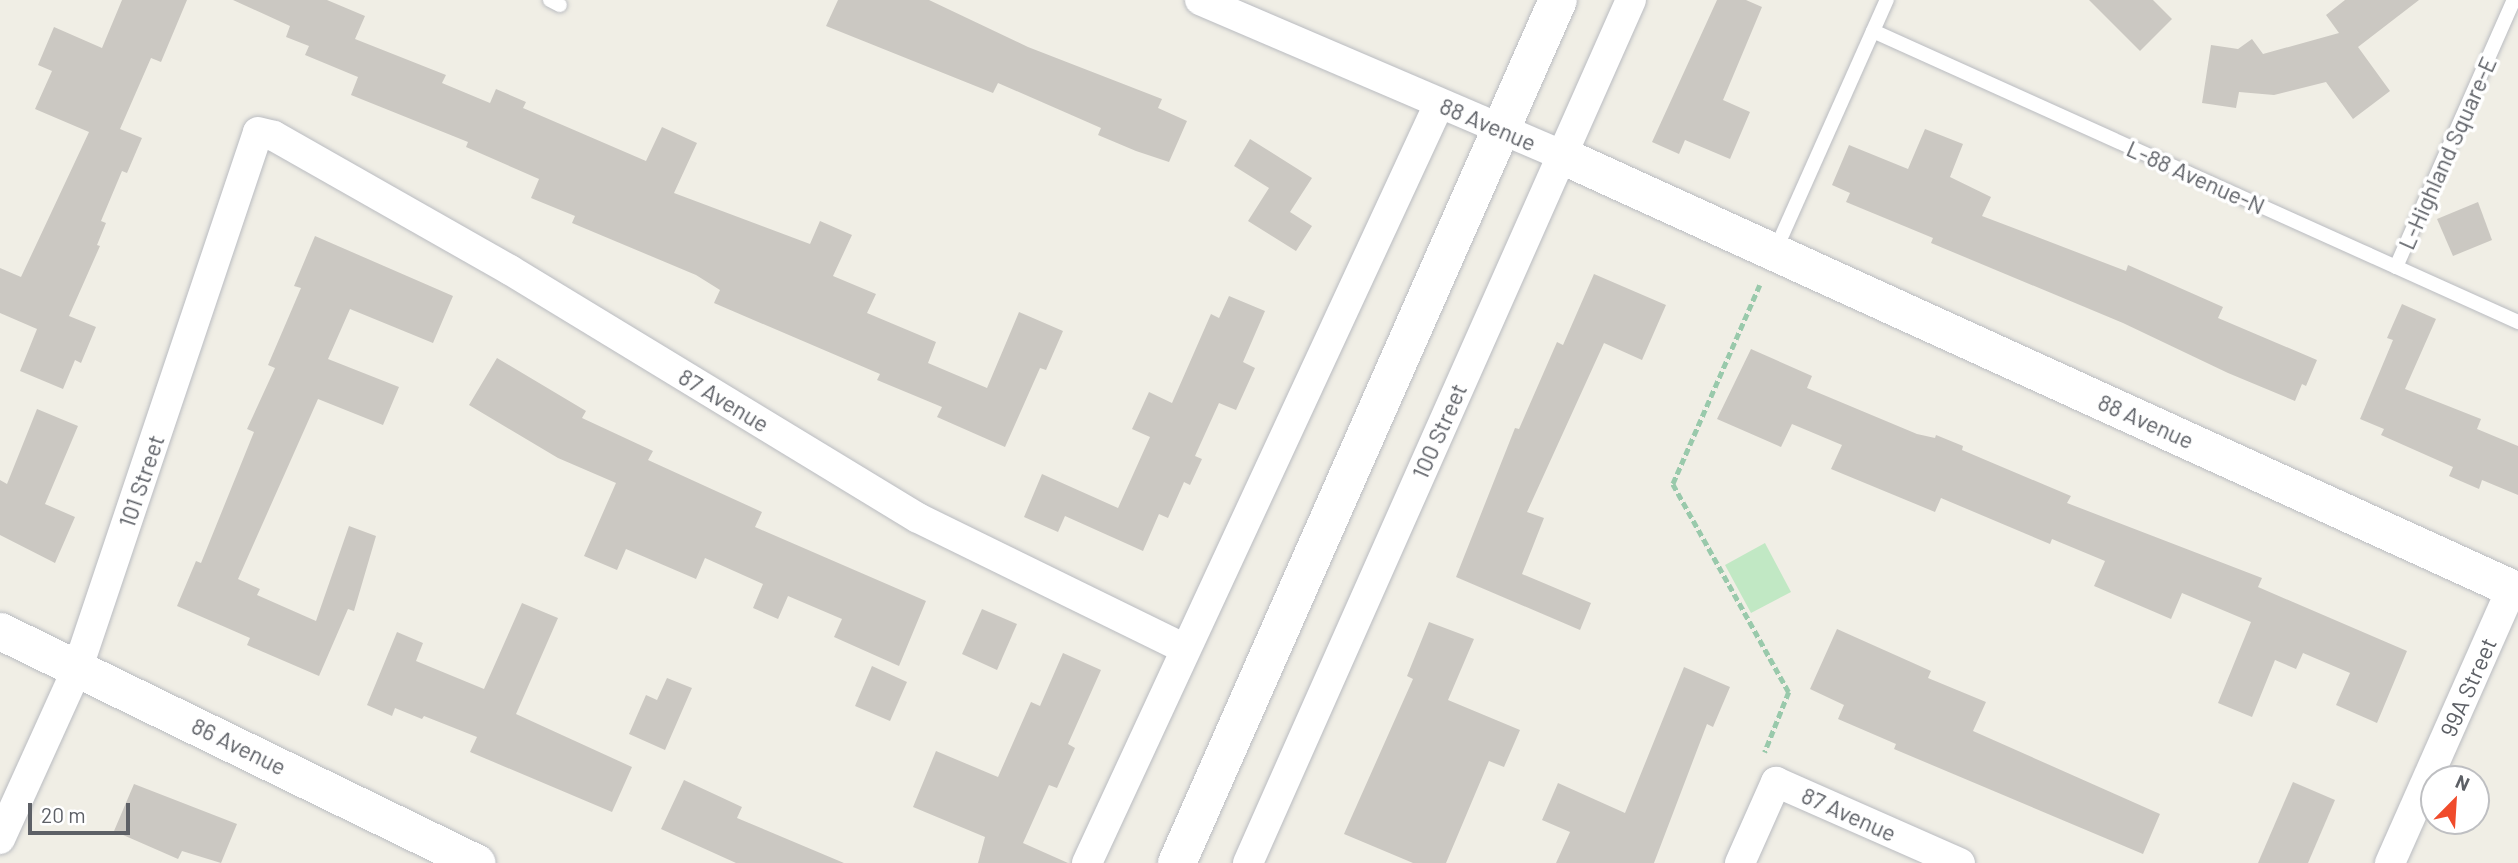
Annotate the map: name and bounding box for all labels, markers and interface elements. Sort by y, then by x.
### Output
street label: L-Highland Square-E [2392,52,2502,254]
street label: 88 Avenue [1436,91,1540,157]
street label: L-88 Avenue-N [2123,134,2269,220]
street label: 87 Avenue [674,362,774,438]
street label: 100 Street [1406,379,1472,483]
street label: 88 Avenue [2094,388,2198,454]
street label: 101 Street [112,431,170,531]
street label: 99A Street [2434,633,2502,741]
street label: 86 Avenue [187,711,291,781]
north arrow [2420,765,2490,835]
text: N [2452,769,2473,795]
street label: 87 Avenue [1797,781,1901,847]
scale bar [32,790,133,834]
text: 20 m [41,802,86,827]

